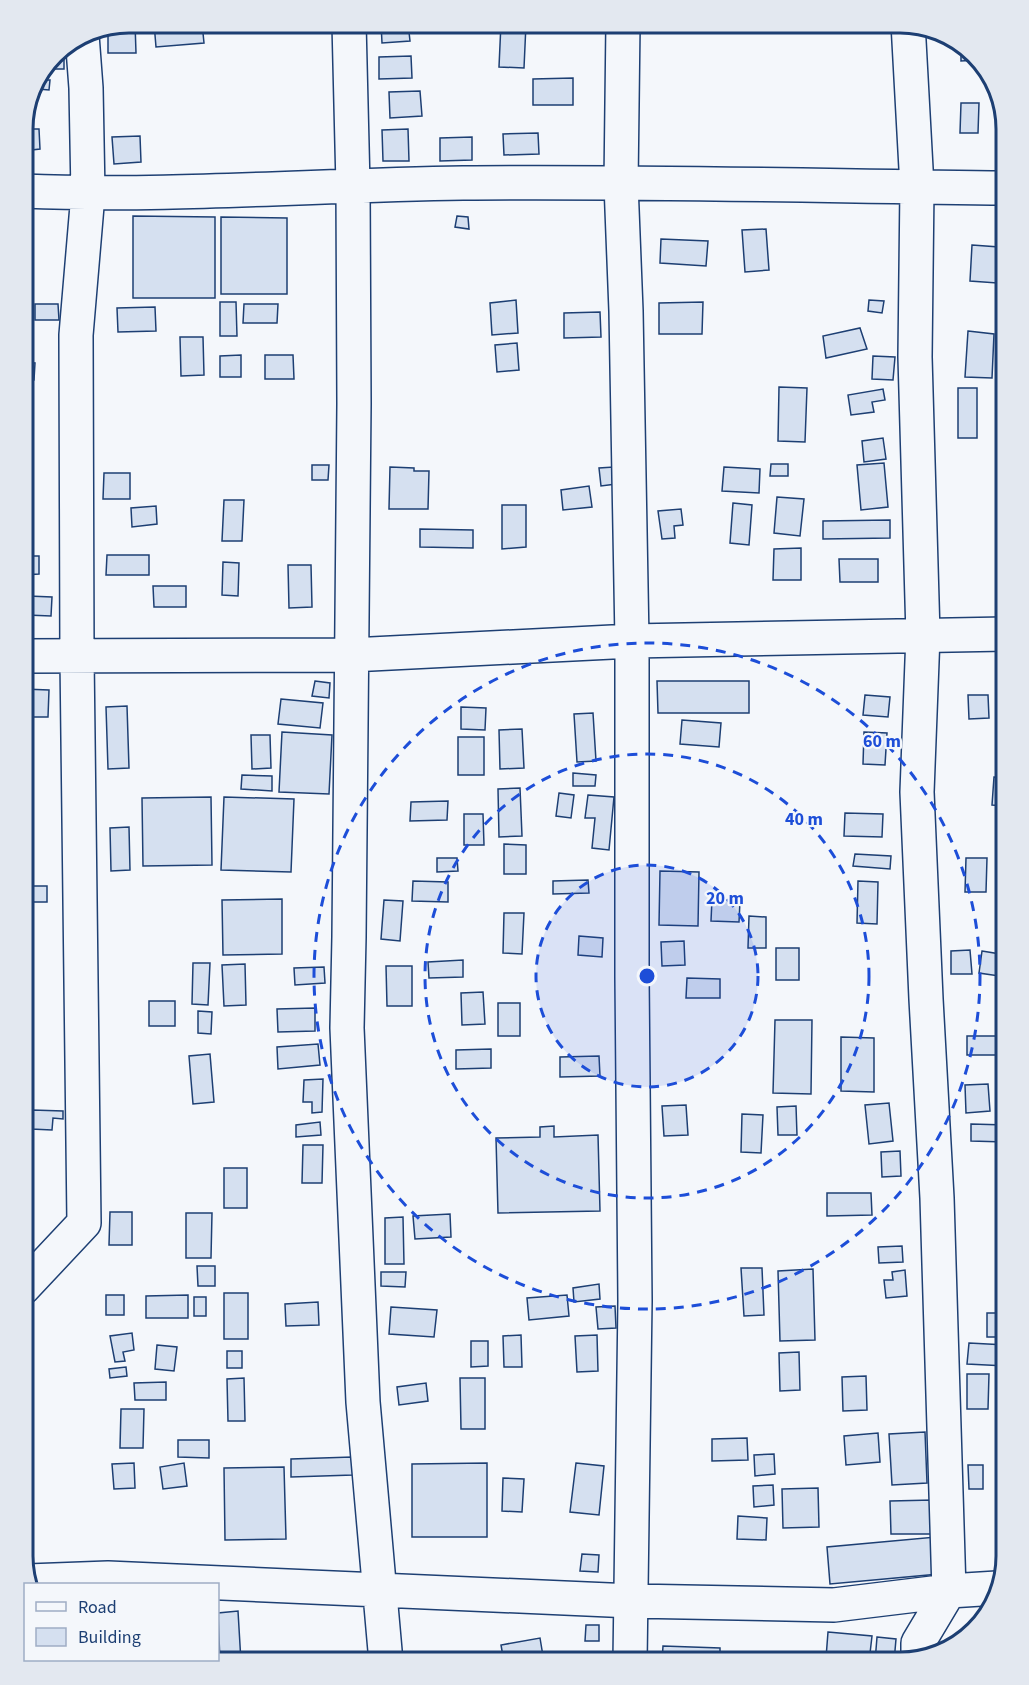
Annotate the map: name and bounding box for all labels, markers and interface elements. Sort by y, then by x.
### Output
text: 60 m [863,729,901,754]
text: 40 m [785,807,823,832]
text: 20 m [706,886,744,911]
centre of rings [637,966,657,986]
legend [24,1583,219,1661]
text: Road [78,1595,117,1620]
text: Building [78,1625,141,1650]

